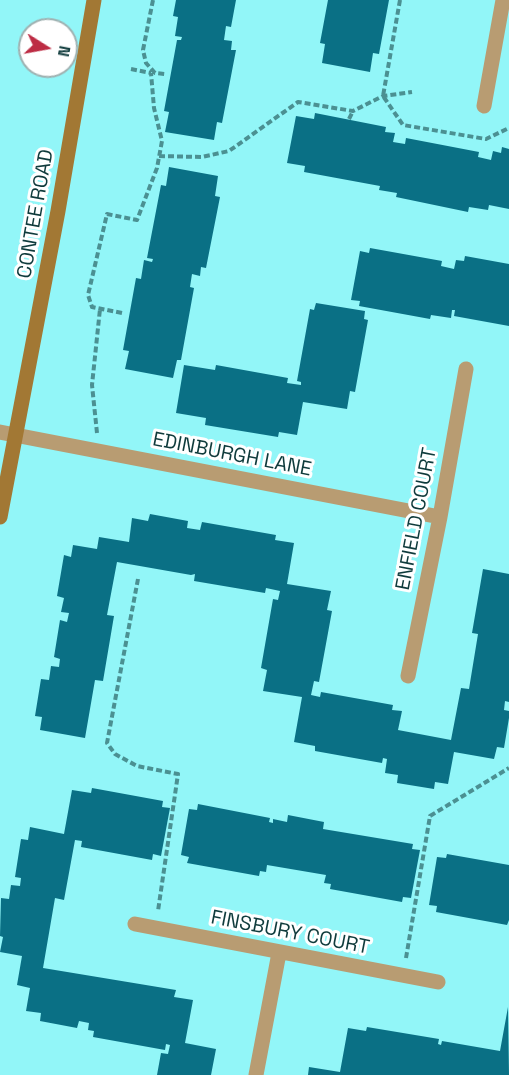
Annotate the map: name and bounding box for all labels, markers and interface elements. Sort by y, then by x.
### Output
north arrow [18,18,78,78]
text: N [53,44,76,58]
street label: CONTEE ROAD [13,148,59,280]
street label: EDINBURGH LANE [151,428,313,482]
street label: ENFIELD COURT [391,446,443,592]
street label: FINSBURY COURT [209,906,371,960]

